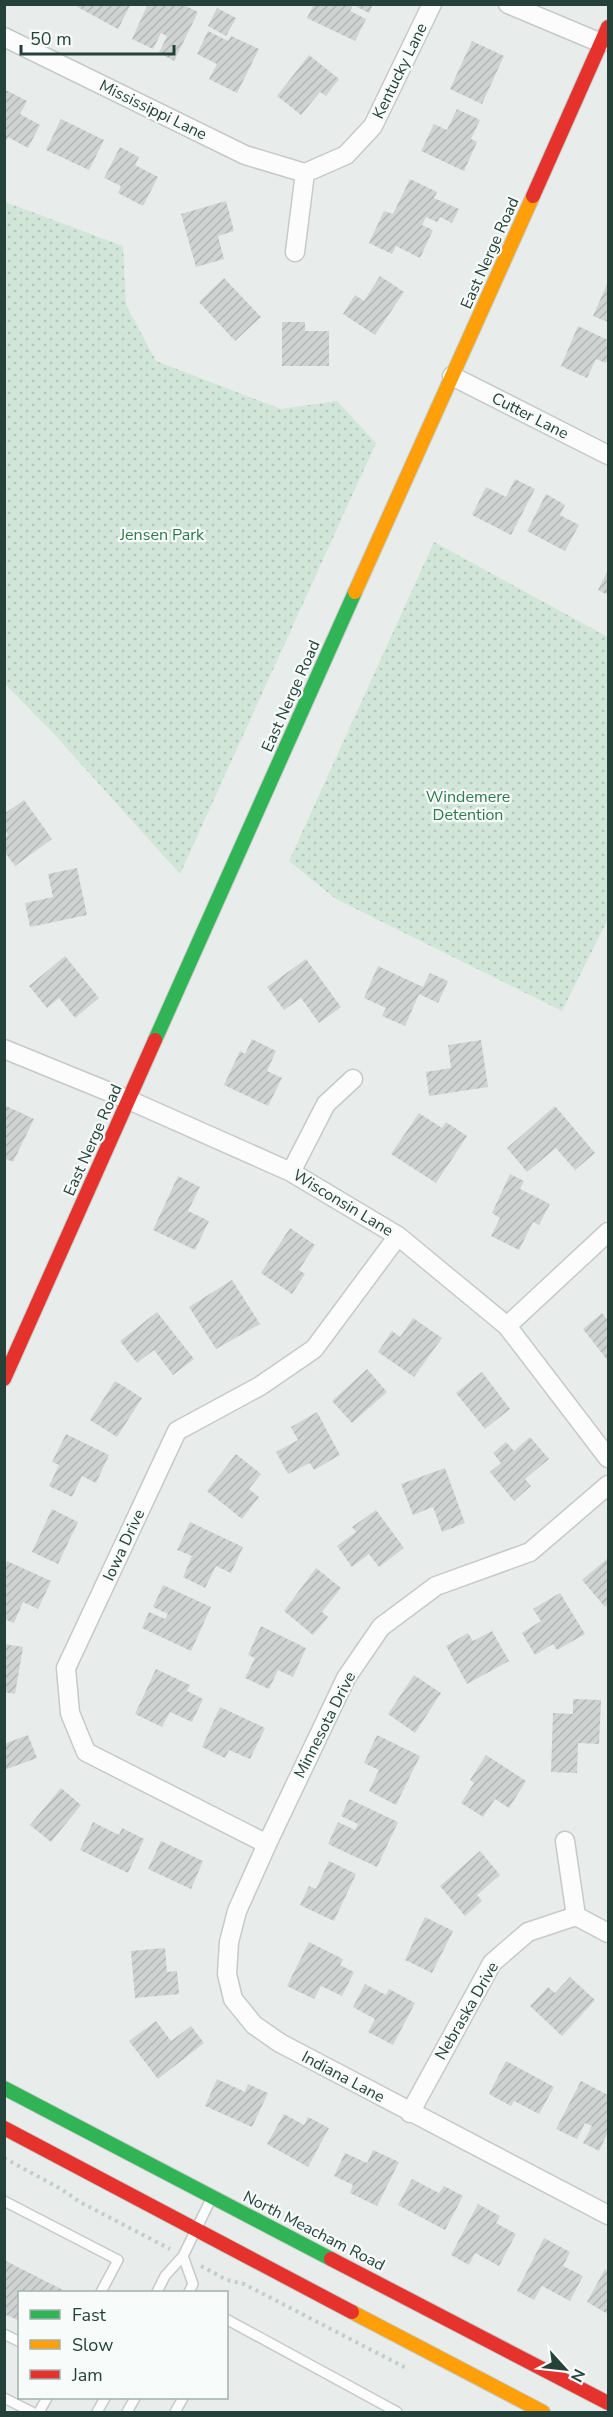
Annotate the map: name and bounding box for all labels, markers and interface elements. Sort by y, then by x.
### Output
scale bar [21,18,174,56]
street label: Kentucky Lane [367,19,433,123]
text: 50 m [30,27,72,51]
street label: Mississippi Lane [96,74,210,146]
street label: East Nerge Road [456,194,524,312]
street label: Cutter Lane [488,387,572,445]
park label: Jensen Park [119,524,205,546]
street label: East Nerge Road [257,637,325,755]
park label: Windemere Detention [426,786,510,826]
street label: East Nerge Road [59,1081,127,1199]
street label: Wisconsin Lane [289,1164,397,1242]
street label: Iowa Drive [98,1506,150,1584]
street label: Minnesota Drive [289,1668,361,1782]
street label: Nebraska Drive [430,1958,504,2064]
street label: Indiana Lane [298,2046,388,2108]
street label: North Meacham Road [239,2186,389,2276]
legend [18,2291,228,2399]
text: Fast [72,2303,107,2327]
text: Slow [72,2333,113,2357]
north arrow [535,2339,595,2399]
text: Jam [71,2363,103,2387]
text: N [565,2365,590,2386]

